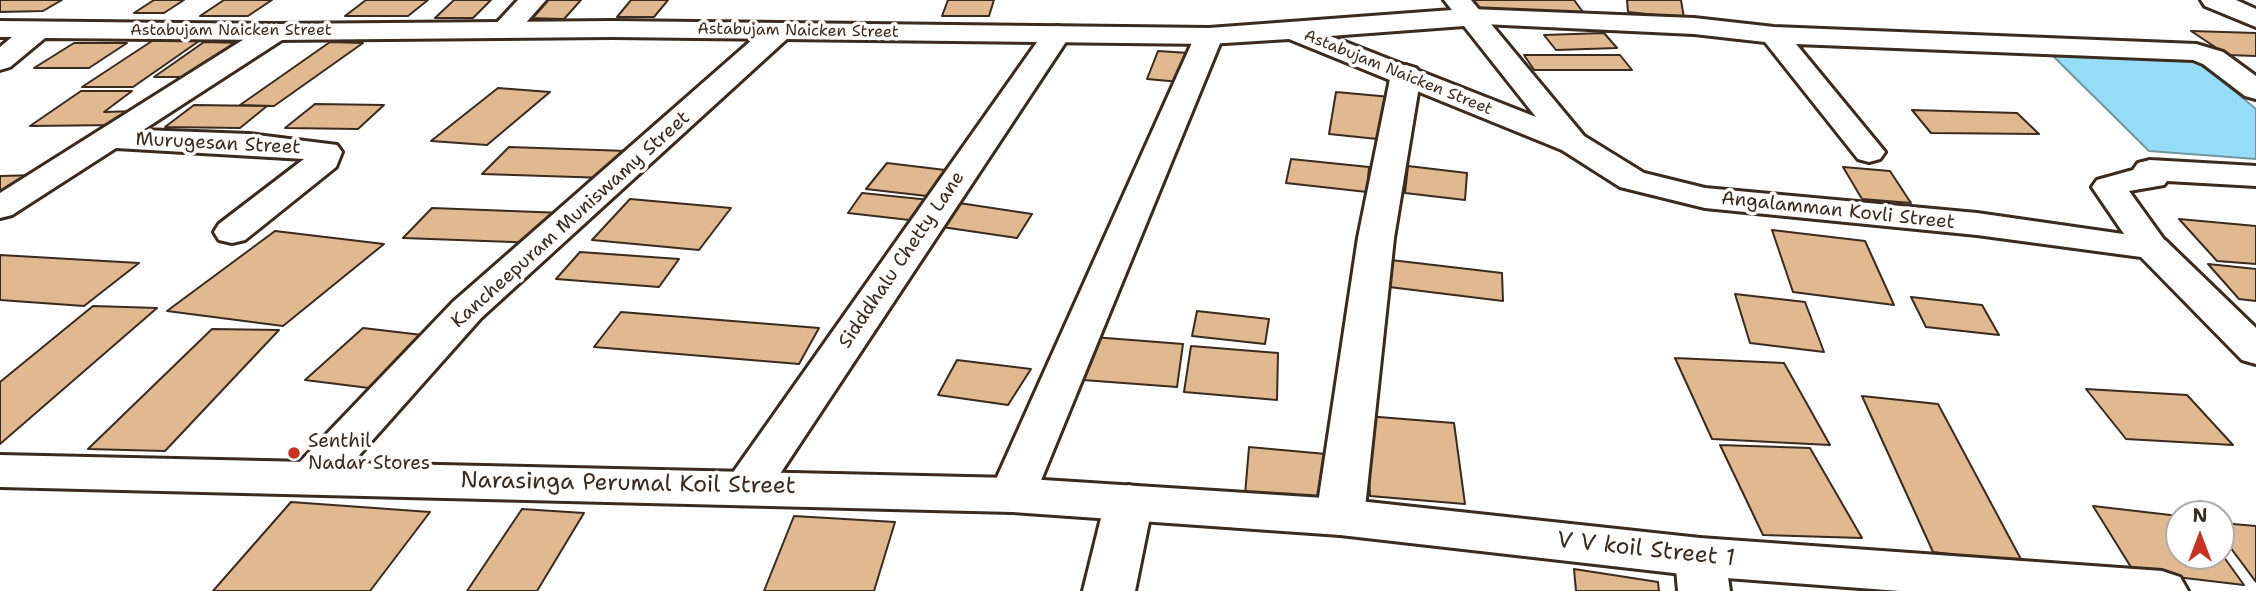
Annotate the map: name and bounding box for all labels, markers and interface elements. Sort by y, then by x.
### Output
street label: Astabujam Naicken Street [697,20,899,42]
street label: Astabujam Naicken Street [130,21,332,41]
street label: Astabujam Naicken Street [1301,26,1495,120]
street label: Kancheepuram Muniswamy Street [447,107,695,333]
street label: Murugesan Street [135,128,301,160]
street label: Sidddhalu Chetty Lane [834,167,970,353]
street label: Angalamman Kovli Street [1720,187,1956,235]
place label: Senthil Nadar Stores [308,431,430,475]
marker: Senthil Nadar Stores [286,445,302,461]
street label: Narasinga Perumal Koil Street [460,467,796,501]
north arrow [2165,500,2235,570]
text: N [2192,503,2208,528]
street label: V V koil Street 1 [1556,527,1736,573]

